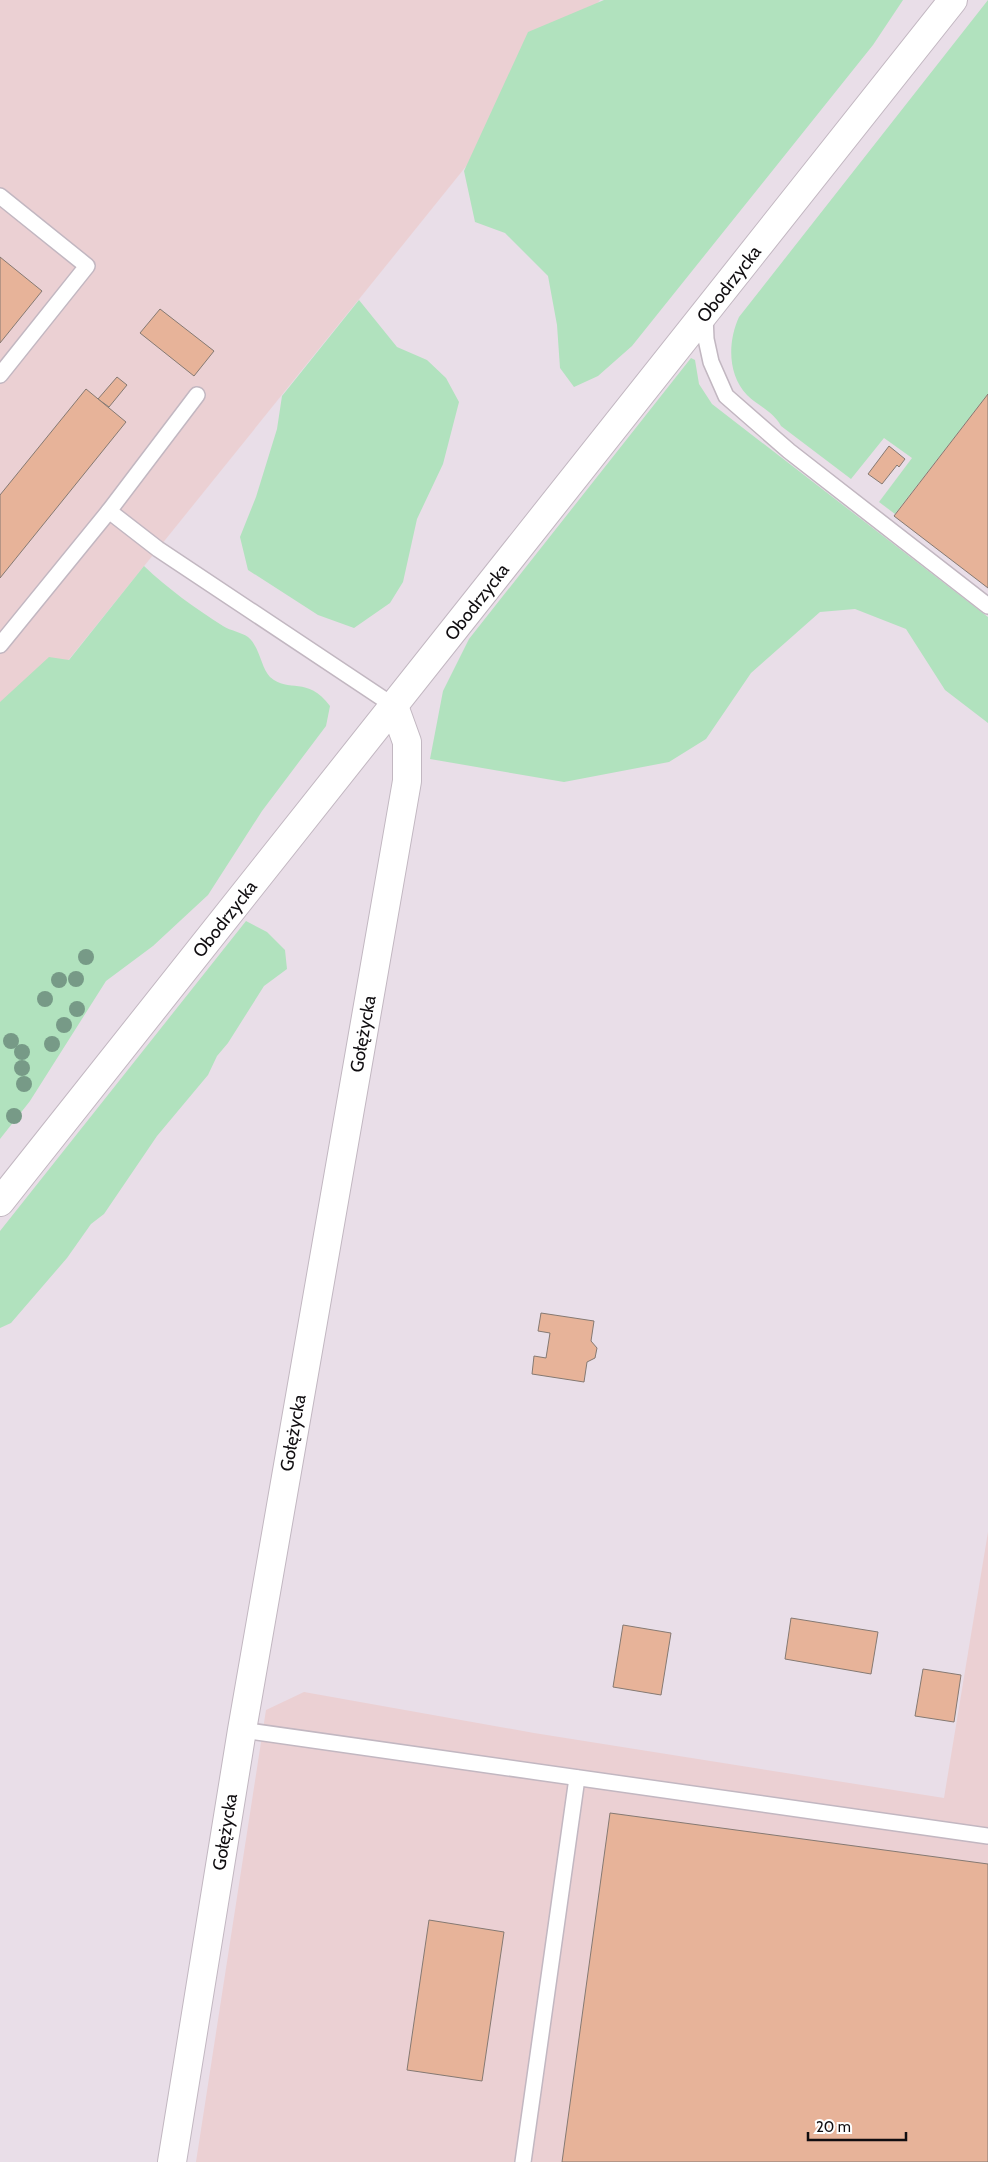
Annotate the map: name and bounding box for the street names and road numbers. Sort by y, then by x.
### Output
street label: Obodrzycka [692,241,766,327]
street label: Obodrzycka [440,559,514,645]
street label: Obodrzycka [188,876,262,962]
street label: Gołężycka [345,994,381,1074]
street label: Gołężycka [275,1393,311,1473]
street label: Gołężycka [208,1792,242,1872]

